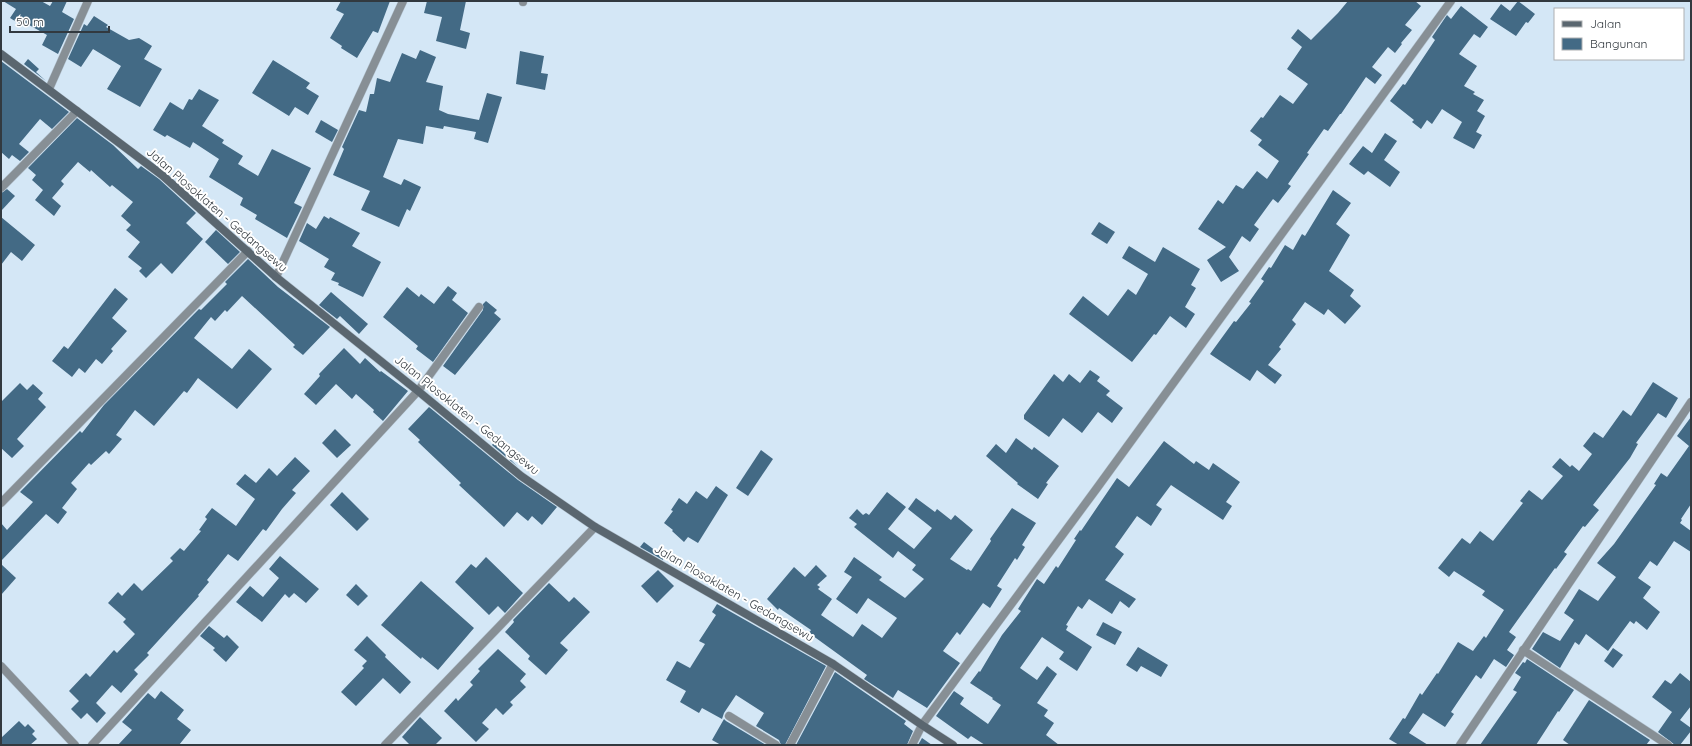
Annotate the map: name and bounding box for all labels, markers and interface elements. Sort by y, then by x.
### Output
scale bar [10,8,109,34]
legend [1554,8,1684,60]
text: 50 m [16,14,44,29]
text: Jalan [1590,16,1621,31]
text: Bangunan [1590,36,1647,51]
street label: Jalan Plosoklaten - Gedangsewu [144,144,291,275]
street label: Jalan Plosoklaten - Gedangsewu [392,352,543,478]
street label: Jalan Plosoklaten - Gedangsewu [652,541,817,645]

